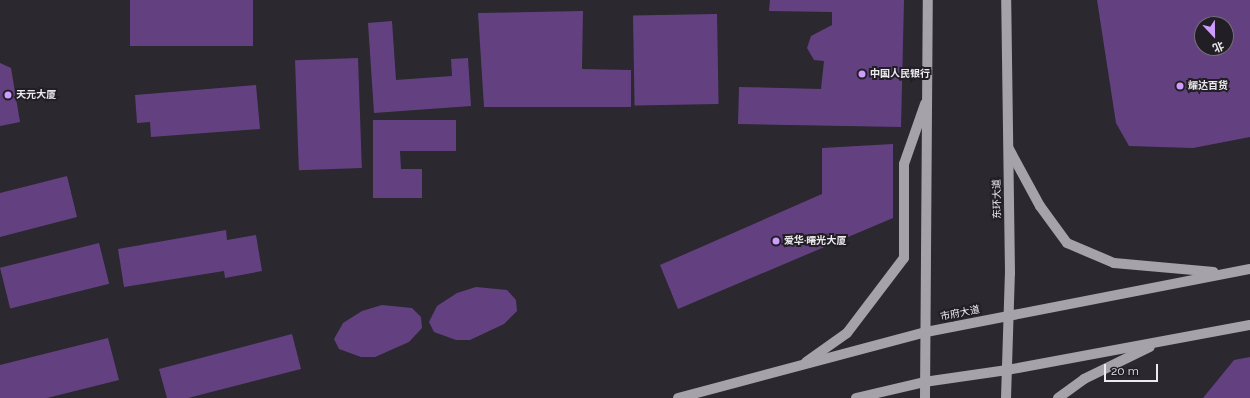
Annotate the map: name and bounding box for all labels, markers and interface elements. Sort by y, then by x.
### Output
north arrow [1194,16,1234,56]
text: 北 [1211,39,1226,55]
place label: 中国人民银行 [870,68,930,80]
marker: 中国人民银行 [857,69,867,79]
place label: 耀达百货 [1188,80,1228,92]
marker: 耀达百货 [1175,81,1185,91]
place label: 天元大厦 [16,89,56,101]
marker: 天元大厦 [3,90,13,100]
street label: 东环大道 [991,179,1003,219]
place label: 爱华·曙光大厦 [784,235,846,247]
marker: 爱华·曙光大厦 [771,236,781,246]
street label: 市府大道 [939,303,981,323]
scale bar [1106,356,1160,382]
text: 20 m [1111,364,1139,378]

